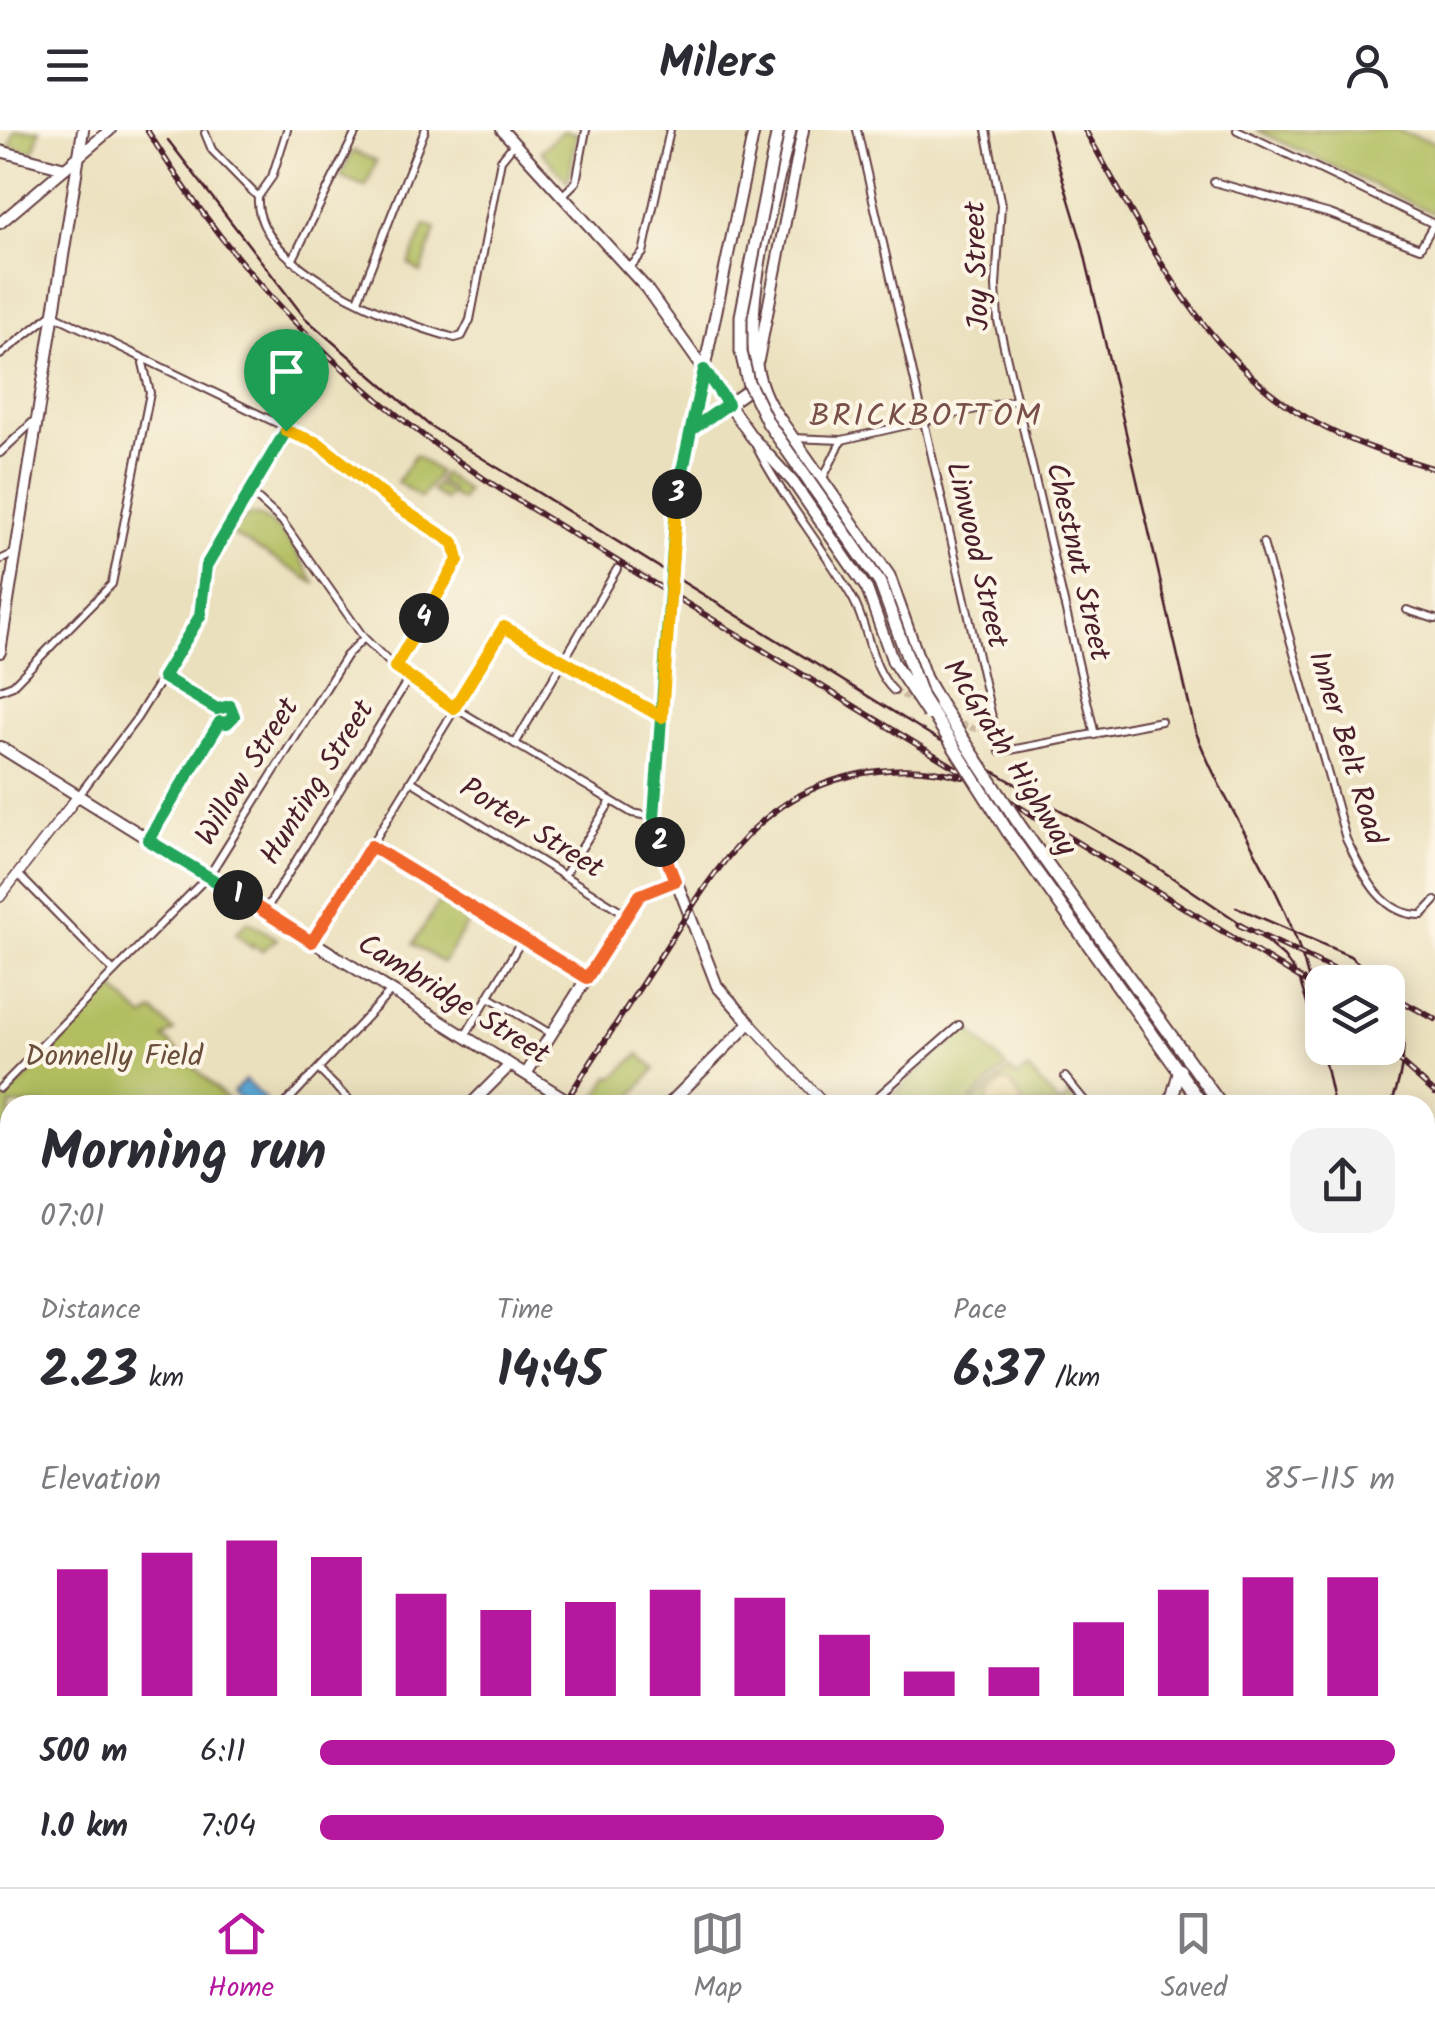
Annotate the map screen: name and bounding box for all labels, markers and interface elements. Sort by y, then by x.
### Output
text: Milers [659,29,776,101]
icon: menu [40,38,95,93]
icon: person [1340,38,1395,93]
street label: Joy Street [952,200,1004,332]
pin [244,329,329,432]
icon: arrive [259,344,314,399]
district label: BRICKBOTTOM [809,392,1043,443]
street label: Linwood Street [931,457,1021,653]
street label: Chestnut Street [1031,458,1123,666]
pin: 3 [652,469,702,519]
text: 3 [669,471,685,516]
pin: 4 [399,593,449,643]
text: 4 [416,595,432,640]
street label: Inner Belt Road [1294,645,1399,852]
street label: McGrath Highway [929,650,1089,867]
street label: Willow Street [183,688,313,856]
street label: Hunting Street [248,690,388,875]
street label: Porter Street [449,765,613,893]
pin: 2 [635,817,685,867]
text: 2 [652,819,668,864]
pin: 1 [213,870,263,920]
text: 1 [234,872,242,917]
street label: Cambridge Street [347,921,559,1079]
map controls [1305,965,1405,1065]
button: layers [1305,965,1405,1065]
park label: Donnelly Field [25,1033,204,1081]
text: Morning run [40,1111,327,1198]
button: share [1290,1128,1395,1233]
text: 07:01 [40,1192,105,1243]
text: Distance [40,1288,141,1333]
text: Time [497,1288,553,1333]
text: Pace [953,1288,1007,1333]
text: 2.23 [40,1333,138,1413]
text: 14:45 [497,1333,604,1413]
text: 6:37 [953,1333,1044,1413]
text: km [138,1356,184,1401]
text: /km [1044,1356,1100,1401]
text: Elevation [40,1455,161,1506]
text: 85–115 m [1263,1455,1395,1506]
text: 500 m [40,1727,128,1778]
text: 6:11 [200,1727,246,1778]
text: 1.0 km [40,1802,128,1853]
text: 7:04 [200,1802,256,1853]
tab: Home [208,1906,274,2011]
tab: Map [690,1906,745,2011]
tab: Saved [1161,1906,1227,2011]

